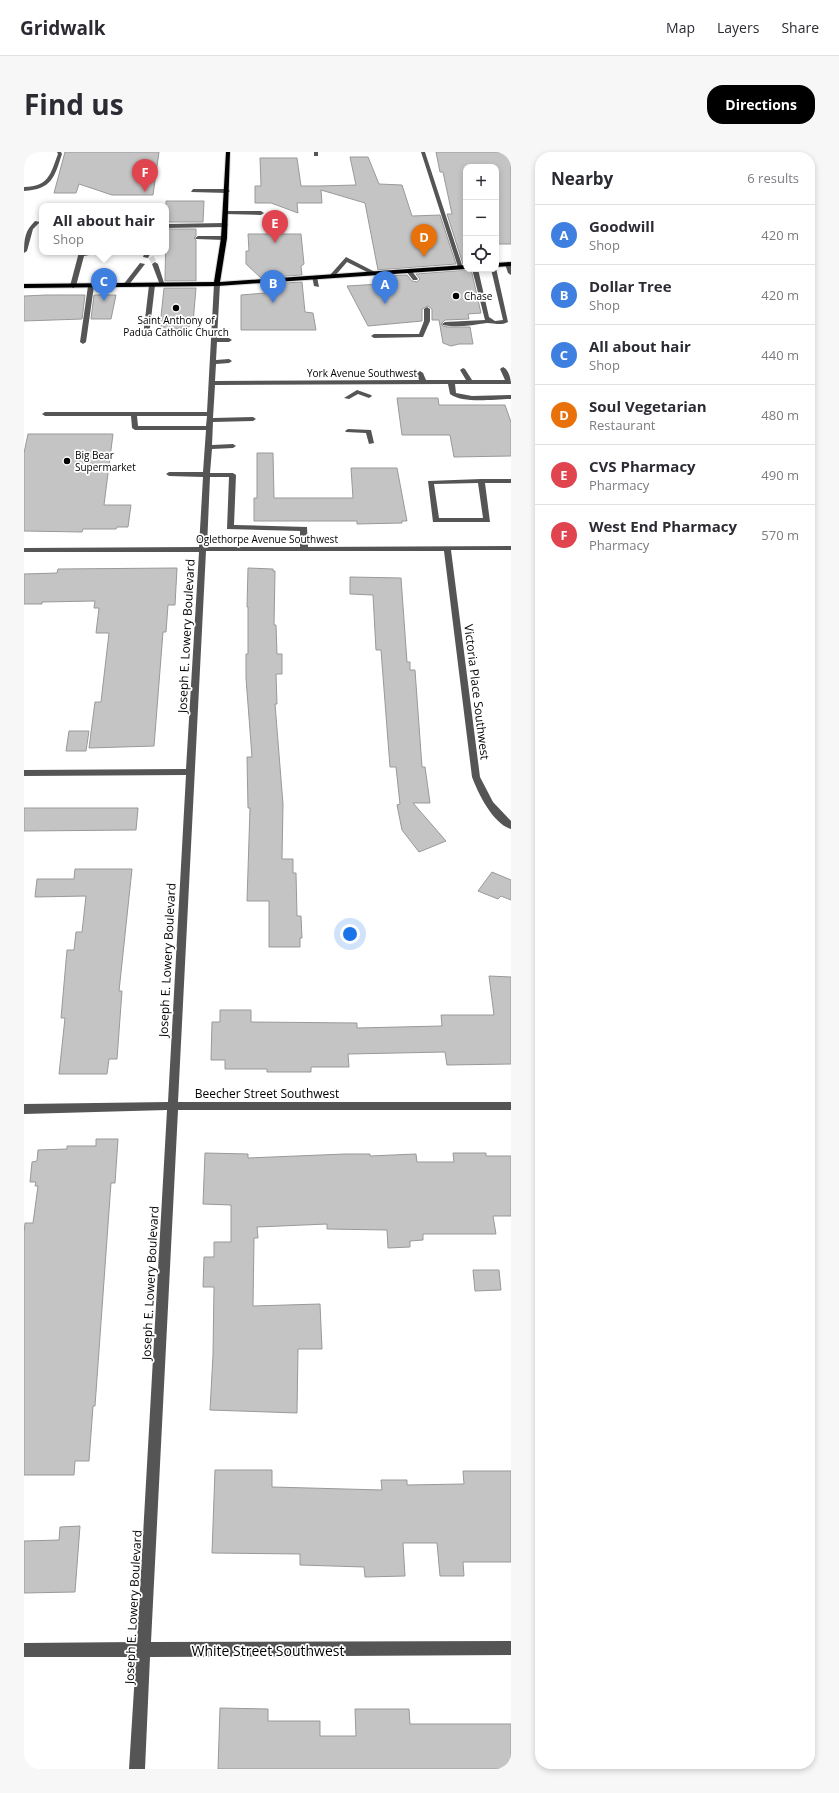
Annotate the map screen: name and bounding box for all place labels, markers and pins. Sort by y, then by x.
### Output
pin: F [132,159,158,192]
pin: E [262,210,288,243]
pin: D [411,224,437,257]
pin: C [91,268,117,301]
pin: B [260,270,286,303]
pin: A [372,271,398,304]
place label: Chase [464,289,493,303]
marker: Chase [451,291,461,301]
marker: Saint Anthony of Padua Catholic Church [171,303,181,313]
place label: Saint Anthony of Padua Catholic Church [123,313,229,339]
place label: Big Bear Supermarket [75,448,136,474]
marker: Big Bear Supermarket [62,456,72,466]

